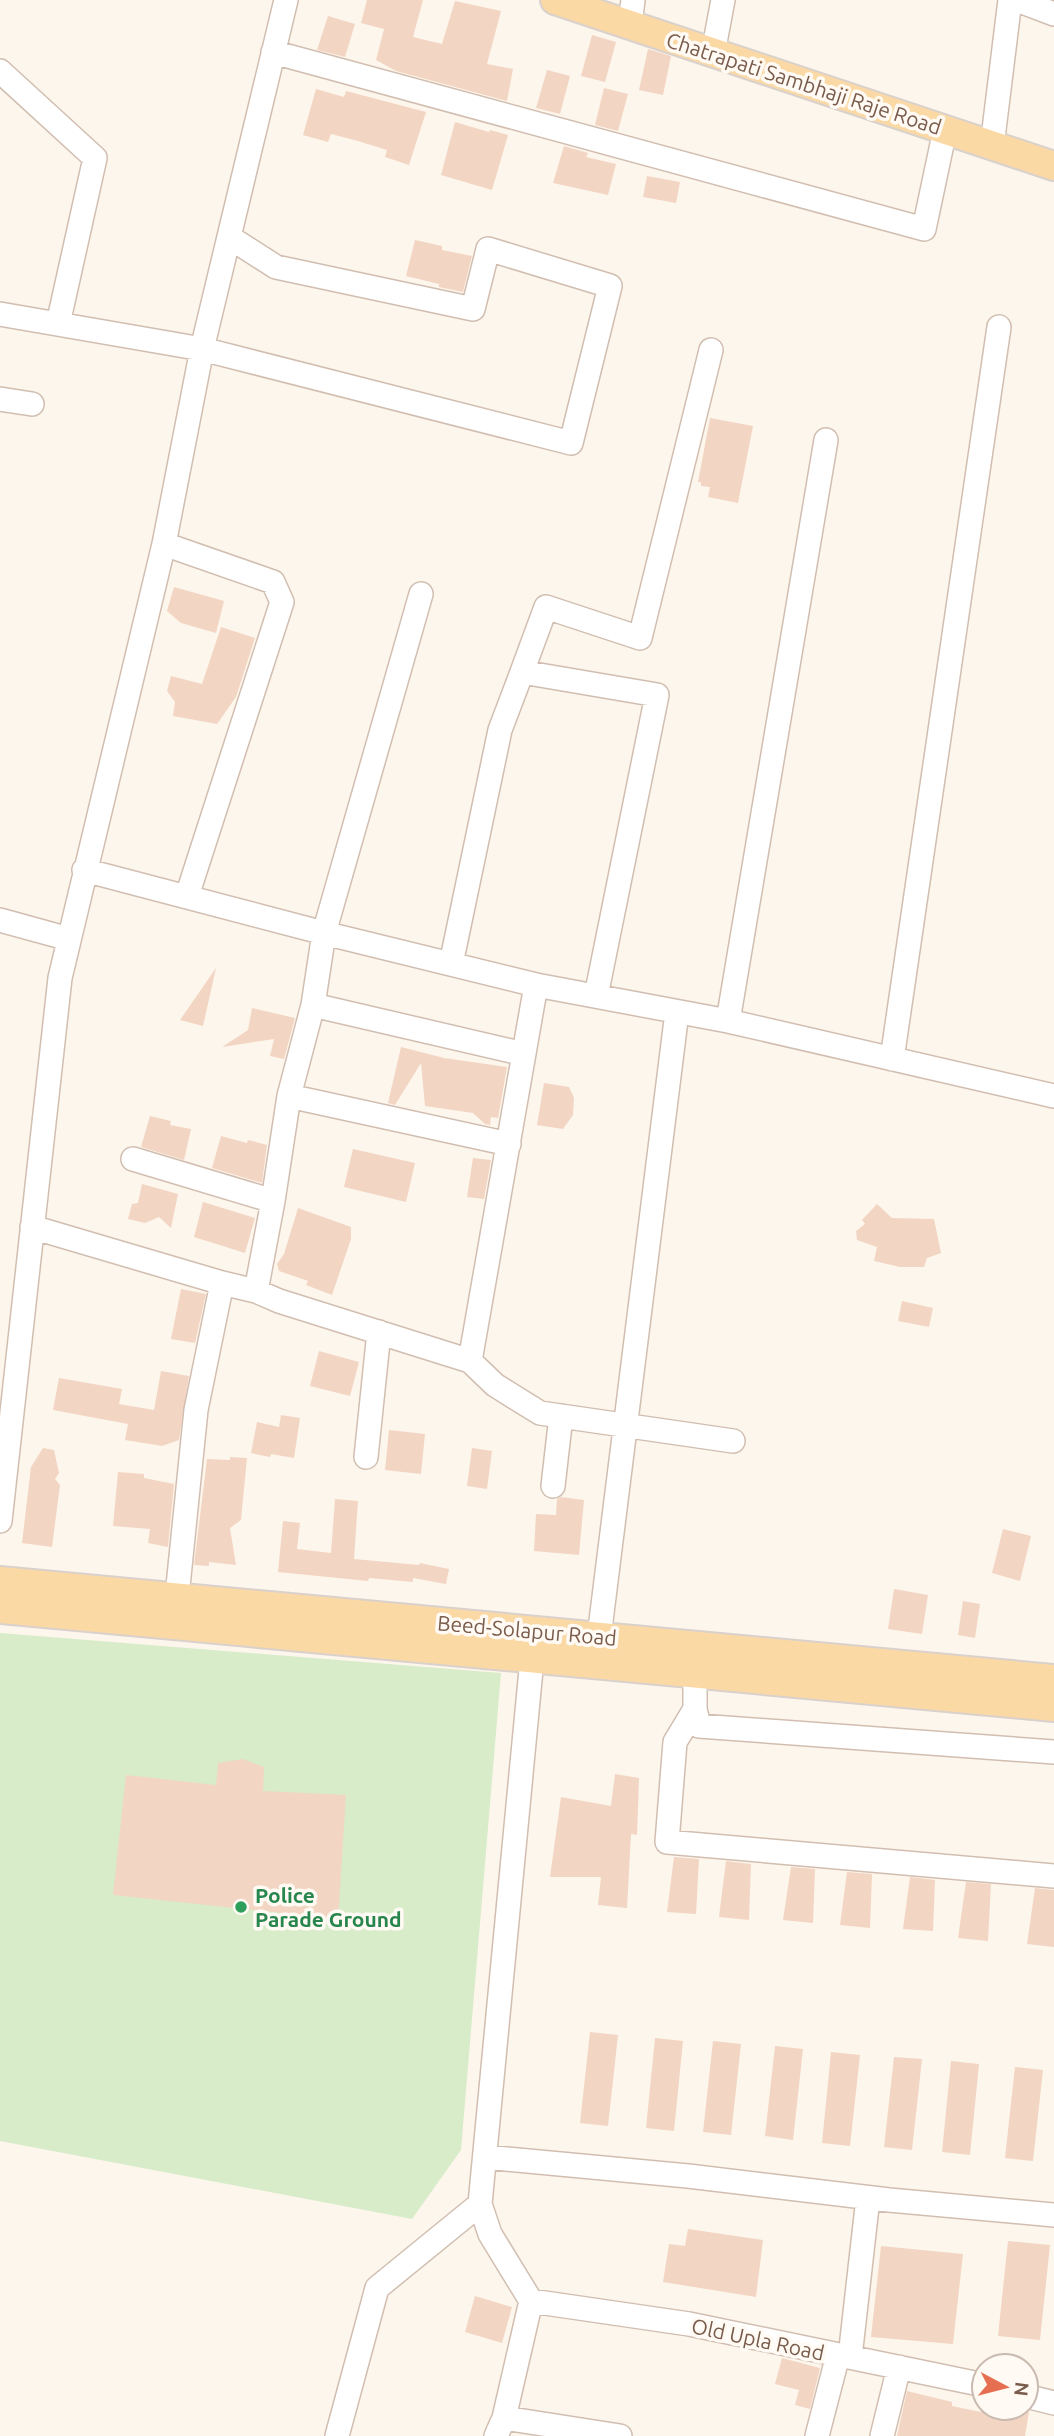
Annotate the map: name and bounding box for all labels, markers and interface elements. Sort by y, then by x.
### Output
street label: Chatrapati Sambhaji Raje Road [663,27,945,139]
street label: Beed-Solapur Road [436,1610,618,1650]
place label: Police Parade Ground [255,1883,402,1931]
marker: Police Parade Ground [233,1899,249,1915]
street label: Old Upla Road [689,2313,827,2365]
north arrow [970,2352,1040,2422]
text: N [1010,2381,1034,2397]

